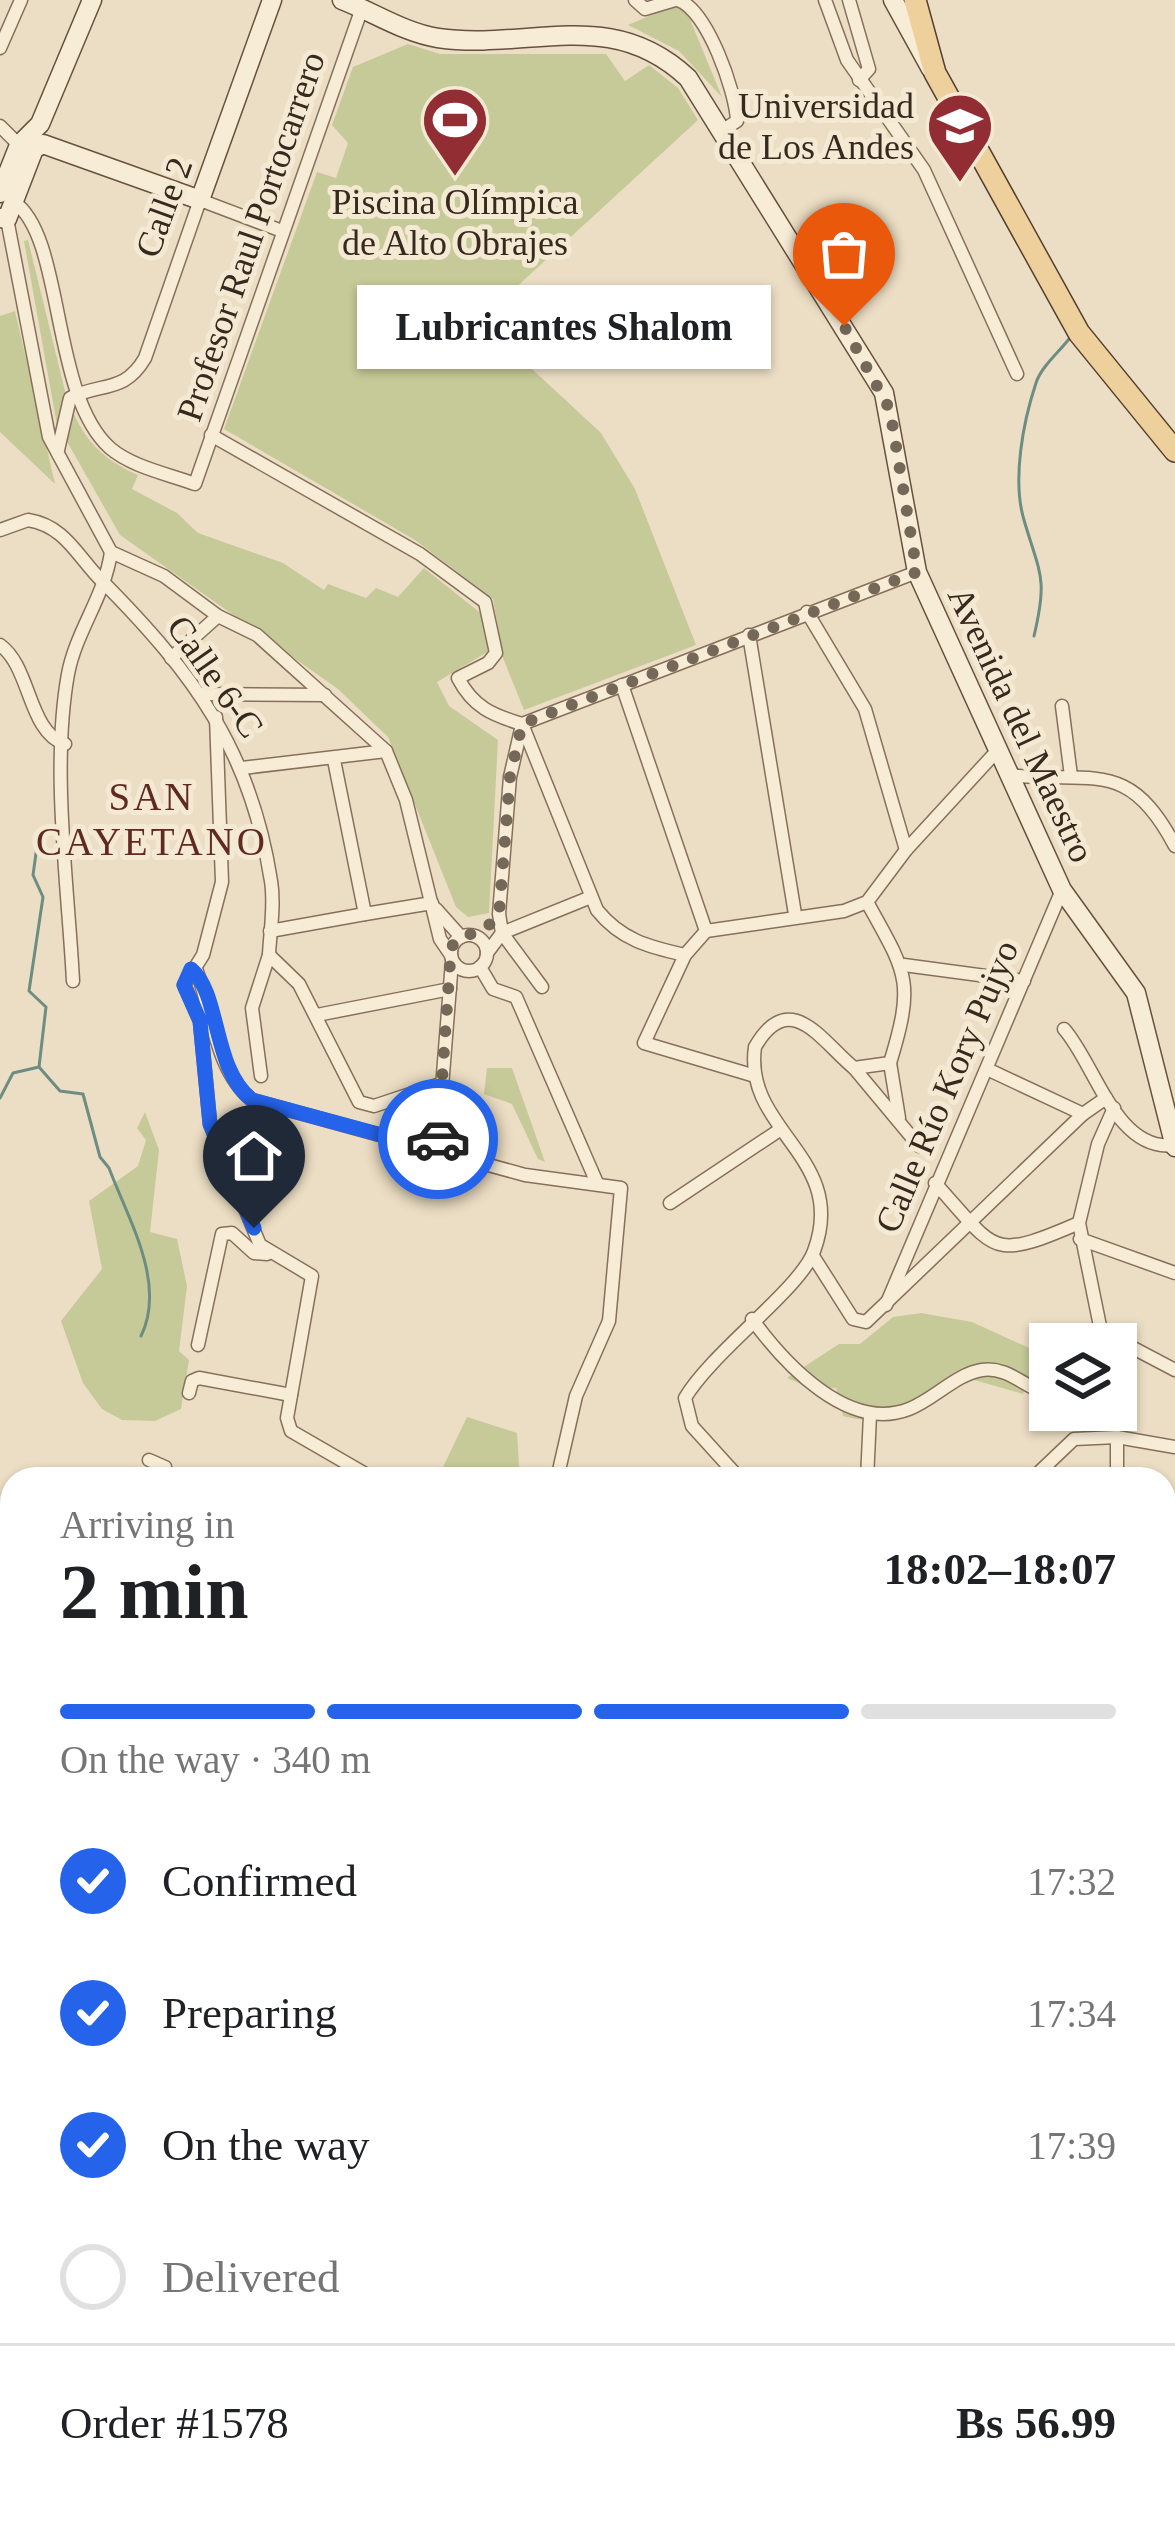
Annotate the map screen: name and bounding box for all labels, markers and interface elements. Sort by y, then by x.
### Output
street label: Profesor Raul Portocarrero [169,46,333,426]
sports icon: Piscina Olímpica de Alto Obrajes [420,85,490,179]
place label: Universidad de Los Andes [718,86,914,167]
school or university icon: Universidad de Los Andes [925,91,995,185]
street label: Calle 2 [128,152,200,263]
place label: Piscina Olímpica de Alto Obrajes [332,182,578,263]
pin [793,203,895,326]
icon: bag [811,221,877,287]
callout: Lubricantes Shalom [358,284,772,368]
text: Lubricantes Shalom [396,305,732,348]
street label: Avenida del Maestro [940,580,1102,868]
street label: Calle 6-C [159,608,271,745]
district label: SAN CAYETANO [36,775,268,863]
street label: Calle Río Kory Pujyo [867,935,1026,1238]
courier [378,1079,498,1199]
pin [203,1105,305,1228]
icon: car [405,1106,471,1172]
icon: home [221,1123,287,1189]
map controls [1029,1323,1137,1431]
button: layers [1029,1323,1137,1431]
text: Arriving in [60,1503,234,1546]
text: 18:02–18:07 [884,1544,1116,1594]
text: 2 min [60,1548,249,1635]
text: On the way · 340 m [60,1738,371,1781]
icon: check [60,1848,126,1914]
text: Confirmed [162,1856,357,1906]
text: 17:32 [1027,1860,1116,1903]
icon: check [60,1980,126,2046]
text: Preparing [162,1988,337,2038]
text: 17:34 [1027,1992,1116,2035]
icon: check [60,2112,126,2178]
text: On the way [162,2120,369,2170]
text: 17:39 [1027,2124,1116,2167]
text: Delivered [162,2252,339,2302]
text: Order #1578 [60,2398,289,2448]
text: Bs 56.99 [956,2398,1116,2448]

